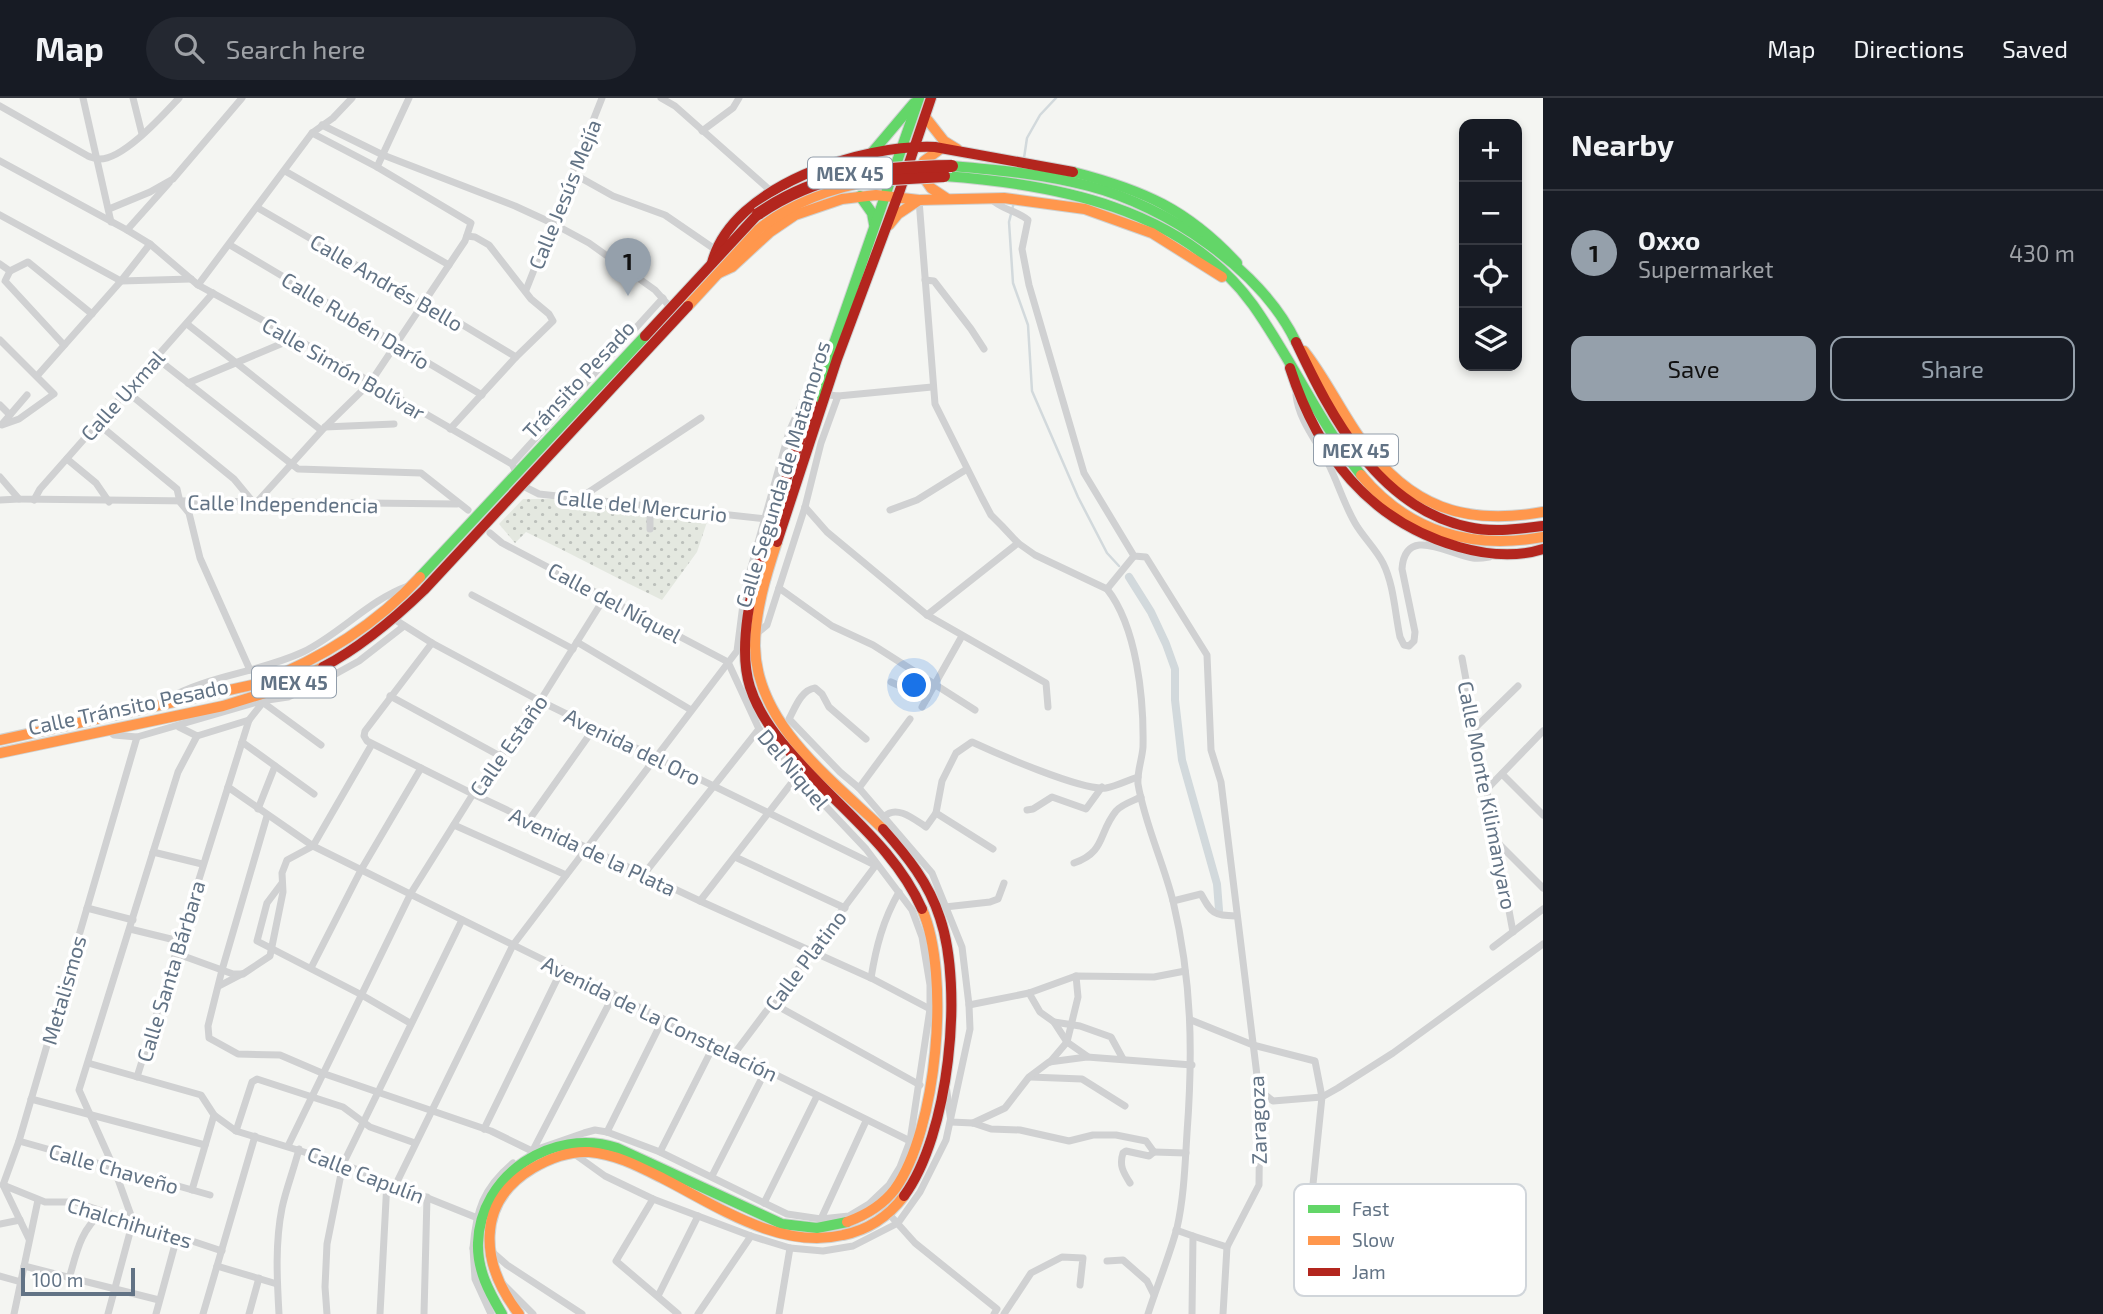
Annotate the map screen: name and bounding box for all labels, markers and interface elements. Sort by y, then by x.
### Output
search box [146,17,636,80]
text: Map [35,28,104,68]
icon: search [170,29,208,67]
text: Search here [226,33,365,64]
text: Map [1767,34,1815,63]
text: Directions [1853,34,1964,63]
text: Saved [2002,34,2068,63]
street label: Calle Jesús Mejía [523,115,606,273]
map controls [1459,119,1522,371]
button: + [1459,119,1522,182]
text: Nearby [1571,126,1674,162]
road number: MEX 45 [808,158,892,188]
button: − [1459,182,1522,245]
text: Oxxo [1638,224,1700,255]
street label: Calle Andrés Bello [306,228,468,336]
pin: 1 [605,238,651,296]
text: 1 [1589,239,1599,267]
text: 430 m [2009,239,2075,267]
button: locate [1459,245,1522,308]
text: Supermarket [1638,255,1773,283]
street label: Calle Rubén Darío [278,266,434,374]
button: layers [1459,308,1522,371]
street label: Calle Simón Bolívar [258,311,430,425]
street label: Tránsito Pesado [517,315,639,443]
button: Save [1571,336,1816,401]
button: Share [1830,336,2075,401]
street label: Calle Segunda de Matamoros [729,338,835,610]
street label: Calle Uxmal [75,344,170,445]
road number: MEX 45 [1314,434,1398,466]
street label: Calle del Mercurio [556,484,728,526]
street label: Calle Independencia [187,489,379,517]
street label: Calle del Níquel [544,556,686,648]
road number: MEX 45 [252,666,336,698]
your location [897,668,931,702]
street label: Calle Tránsito Pesado [26,673,230,739]
street label: Calle Monte Kilimanyaro [1454,679,1522,911]
street label: Calle Estaño [464,689,552,801]
street label: Avenida del Oro [561,702,705,790]
street label: Del Niquel [753,724,835,815]
street label: Avenida de la Plata [506,801,680,901]
street label: Calle Santa Bárbara [131,877,209,1065]
street label: Calle Platino [759,905,851,1015]
street label: Metalismos [36,933,90,1047]
street label: Avenida de La Constelación [538,950,782,1086]
street label: Zaragoza [1243,1075,1271,1165]
street label: Calle Chaveño [46,1138,182,1198]
street label: Calle Capulín [304,1140,428,1208]
legend [1294,1184,1526,1296]
street label: Chalchihuites [65,1191,195,1253]
text: Fast [1352,1197,1389,1220]
text: Slow [1352,1228,1395,1251]
text: Jam [1352,1260,1386,1283]
scale bar [21,1265,135,1297]
text: 100 m [32,1268,83,1291]

